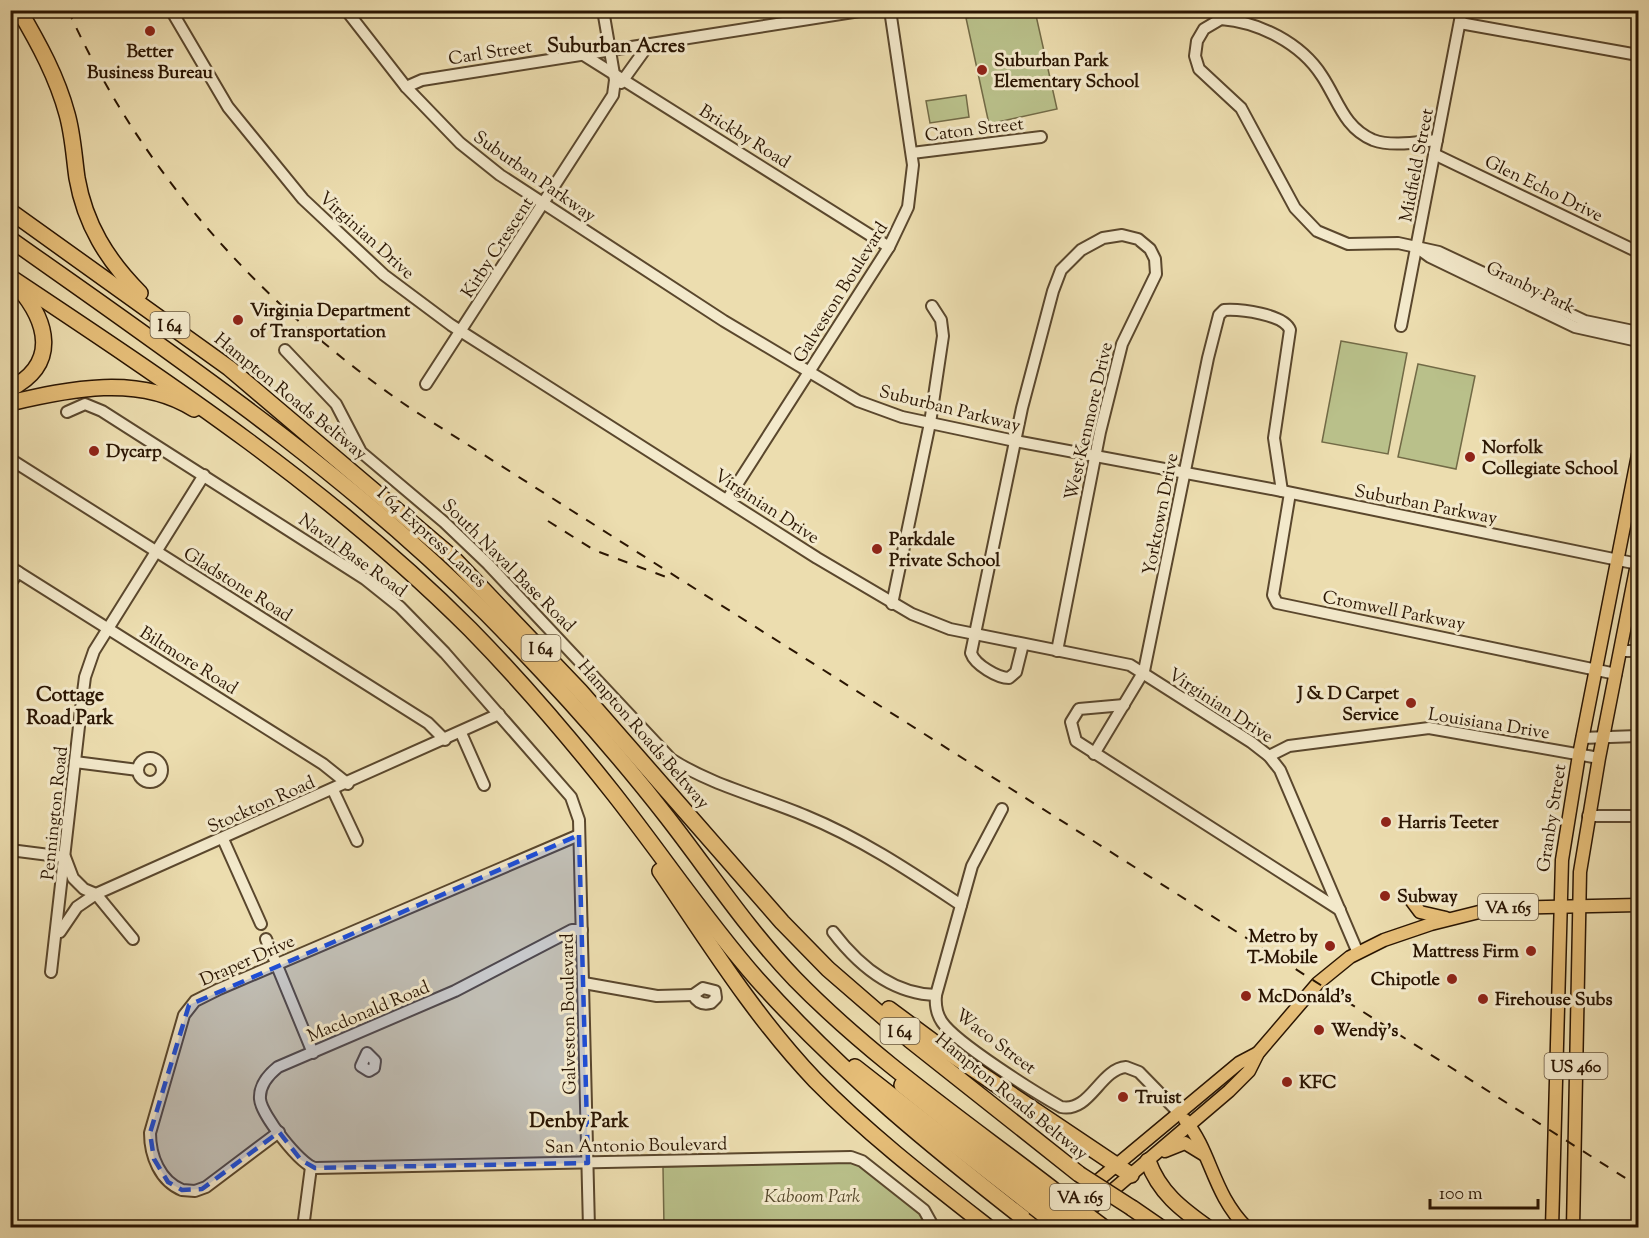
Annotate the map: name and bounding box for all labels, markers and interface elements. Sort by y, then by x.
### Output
marker: Better Business Bureau [143,24,157,38]
district label: Suburban Acres [547,33,685,62]
street label: Carl Street [447,35,534,73]
place label: Better Business Bureau [87,40,214,87]
place label: Suburban Park Elementary School [994,49,1140,96]
marker: Suburban Park Elementary School [975,63,989,77]
street label: Brickby Road [693,99,795,176]
street label: Midfield Street [1394,106,1442,224]
street label: Caton Street [923,112,1025,150]
street label: Suburban Parkway [467,125,601,230]
street label: Glen Echo Drive [1480,150,1607,230]
street label: Virginian Drive [312,186,419,287]
street label: Kirby Crescent [456,192,541,304]
street label: Galveston Boulevard [788,218,896,368]
street label: Granby Park [1481,256,1579,322]
place label: Virginia Department of Transportation [250,299,411,346]
road number: I 64 [150,312,190,338]
marker: Virginia Department of Transportation [231,313,245,327]
street label: Hampton Roads Beltway [208,328,372,467]
street label: West Kenmore Drive [1059,340,1121,503]
street label: Suburban Parkway [876,380,1023,440]
place label: Norfolk Collegiate School [1482,436,1619,483]
place label: Dycarp [106,440,162,466]
marker: Dycarp [87,444,101,458]
marker: Norfolk Collegiate School [1463,450,1477,464]
street label: Yorktown Drive [1137,451,1187,578]
street label: Virginian Drive [708,464,824,552]
street label: Suburban Parkway [1352,479,1499,533]
street label: I 64 Express Lanes [370,482,491,595]
street label: South Naval Base Road [435,494,580,639]
street label: Naval Base Road [292,508,411,605]
place label: Parkdale Private School [889,528,1001,575]
street label: Gladstone Road [177,542,296,630]
marker: Parkdale Private School [870,542,884,556]
street label: Cromwell Parkway [1320,585,1467,639]
street label: Biltmore Road [134,621,242,702]
road number: I 64 [522,635,560,661]
street label: Hampton Roads Beltway [570,655,715,816]
street label: Virginian Drive [1162,663,1278,751]
district label: Cottage Road Park [26,682,114,734]
place label: J & D Carpet Service [1295,682,1400,729]
marker: J & D Carpet Service [1404,696,1418,710]
street label: Louisiana Drive [1426,703,1551,747]
street label: Pennington Road [36,745,76,881]
street label: Granby Street [1532,763,1574,874]
street label: Stockton Road [204,770,320,841]
place label: Harris Teeter [1398,811,1499,837]
marker: Harris Teeter [1379,815,1393,829]
place label: Subway [1397,885,1458,911]
marker: Subway [1378,889,1392,903]
road number: VA 165 [1478,894,1538,920]
place label: Metro by T-Mobile [1247,925,1319,972]
street label: Draper Drive [196,929,299,994]
street label: Galveston Boulevard [556,933,584,1095]
marker: Metro by T-Mobile [1323,939,1337,953]
place label: Mattress Firm [1413,940,1519,966]
marker: Mattress Firm [1524,944,1538,958]
place label: Chipotle [1371,968,1441,994]
marker: Chipotle [1445,972,1459,986]
street label: Macdonald Road [303,975,434,1050]
place label: McDonald's [1258,985,1352,1011]
place label: Firehouse Subs [1495,988,1613,1014]
marker: McDonald's [1239,989,1253,1003]
marker: Firehouse Subs [1476,992,1490,1006]
street label: Waco Street [949,1004,1041,1082]
road number: I 64 [880,1018,920,1044]
place label: Wendy's [1331,1019,1398,1045]
marker: Wendy's [1312,1023,1326,1037]
street label: Hampton Roads Beltway [929,1028,1093,1167]
road number: US 460 [1544,1053,1608,1079]
place label: KFC [1299,1071,1337,1097]
marker: KFC [1280,1075,1294,1089]
place label: Truist [1135,1086,1182,1112]
marker: Truist [1116,1090,1130,1104]
district label: Denby Park [529,1108,629,1137]
street label: San Antonio Boulevard [544,1132,728,1162]
scale bar [1430,1172,1538,1210]
text: 100 m [1439,1182,1483,1208]
road number: VA 165 [1050,1184,1110,1210]
park label: Kaboom Park [764,1185,860,1211]

